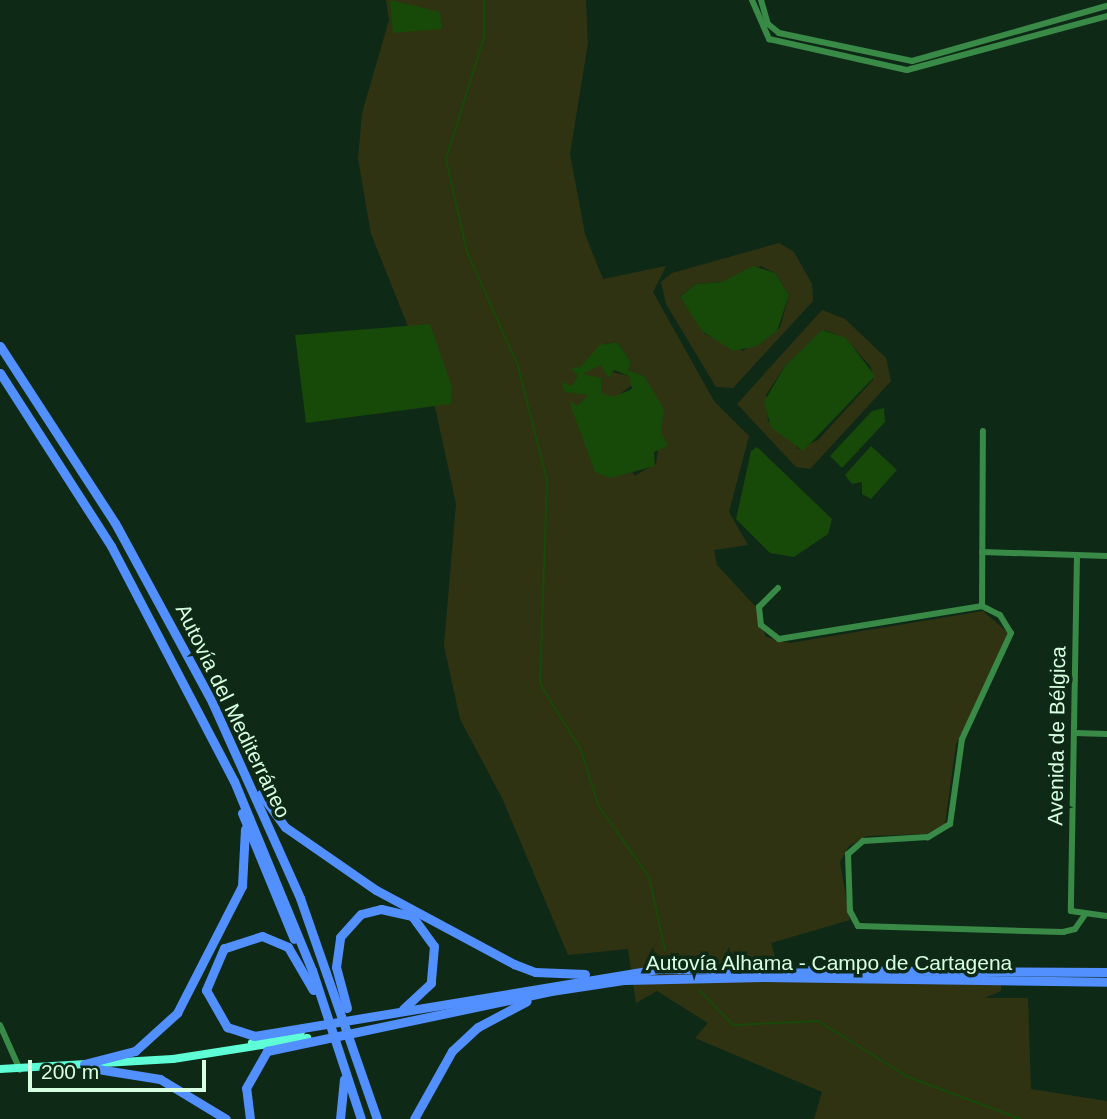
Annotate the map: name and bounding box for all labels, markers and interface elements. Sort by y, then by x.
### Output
street label: Autovía del Mediterráneo [170,600,296,822]
street label: Avenida de Bélgica [1043,646,1071,826]
street label: Autovía Alhama - Campo de Cartagena [645,950,1013,976]
scale bar [32,1046,210,1090]
text: 200 m [41,1060,99,1083]

